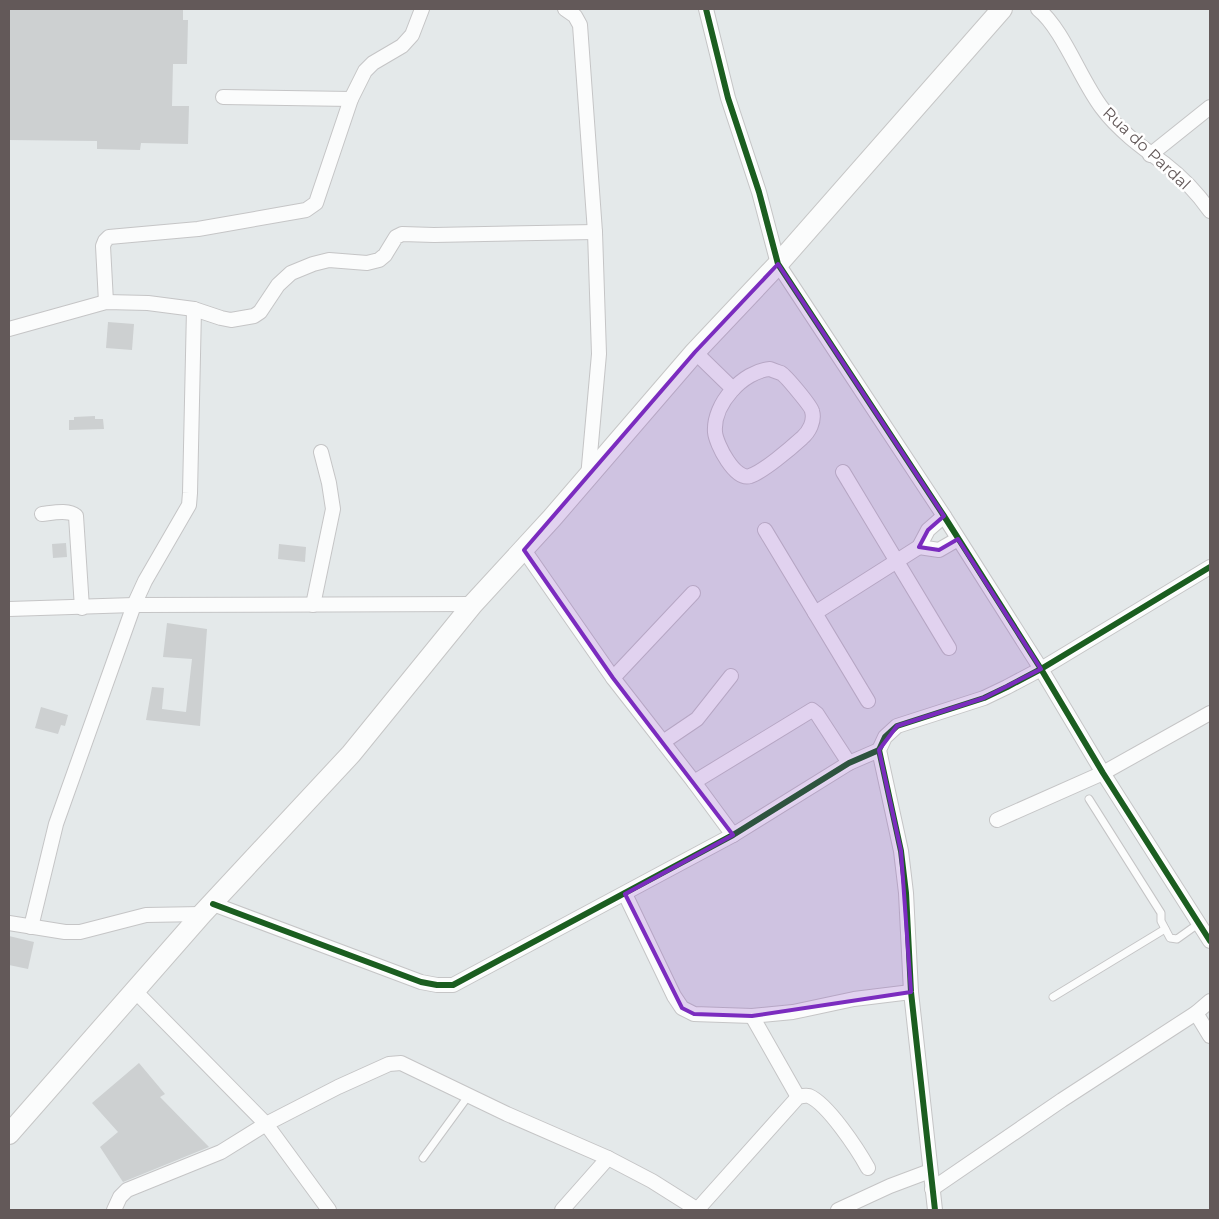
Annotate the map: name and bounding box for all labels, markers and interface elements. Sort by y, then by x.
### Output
street label: Rua do Pardal [1099,103,1194,194]

